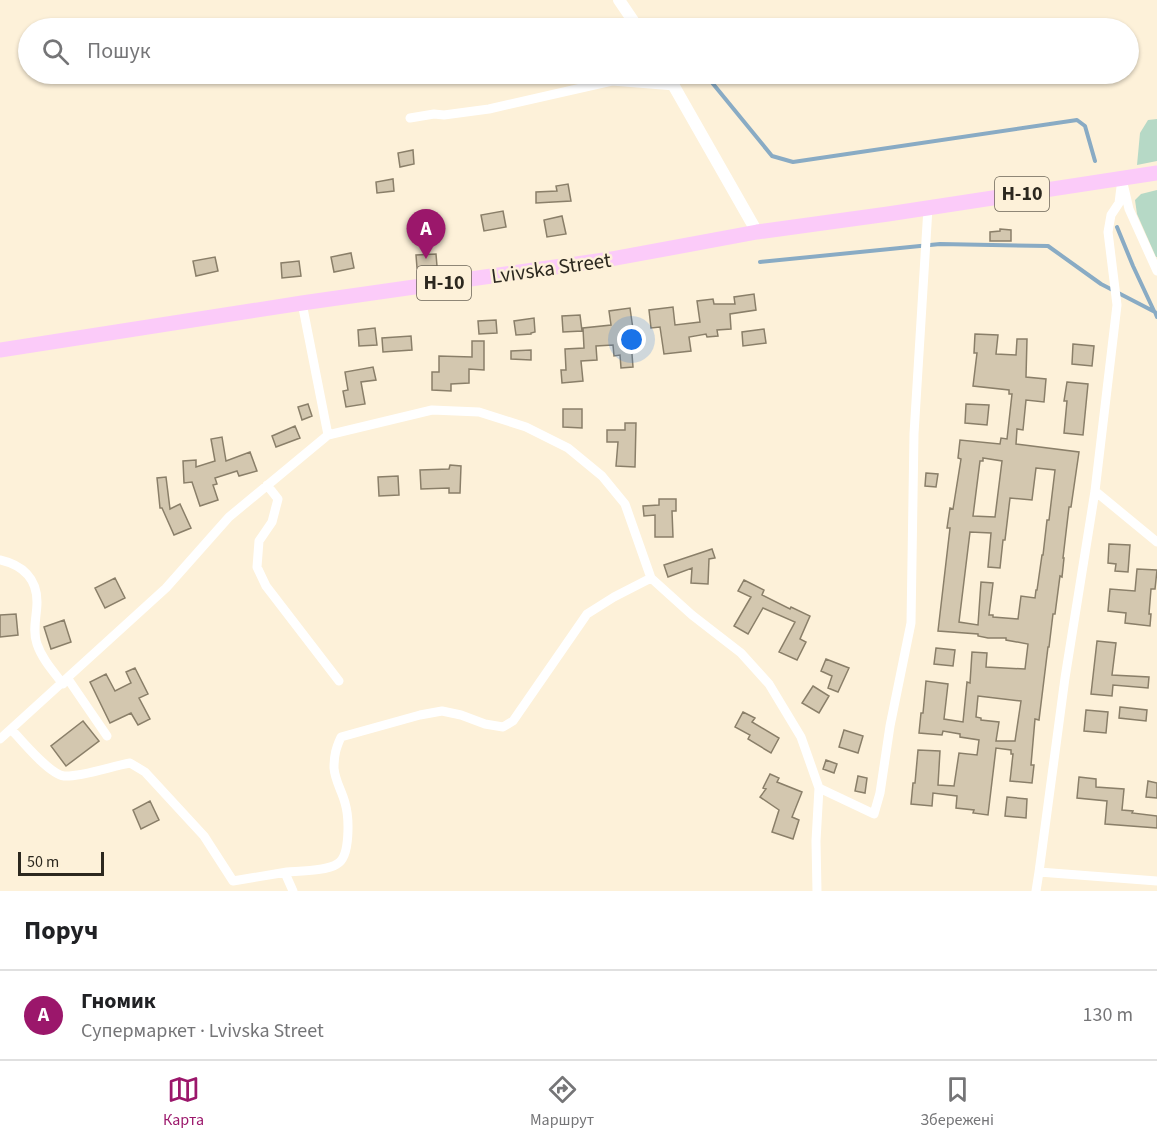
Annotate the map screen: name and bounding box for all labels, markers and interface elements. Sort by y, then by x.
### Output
search box [18,18,1139,84]
icon: search [39,35,72,68]
text: Пошук [87,35,151,67]
road number: Н-10 [995,177,1049,211]
pin: A [406,210,446,259]
street label: Lvivska Street [489,245,613,291]
road number: Н-10 [417,266,471,300]
your location [617,325,646,354]
scale bar [18,849,104,876]
text: 50 m [27,851,59,873]
text: Поруч [24,912,98,949]
text: Гномик [81,985,156,1017]
text: A [38,1001,49,1029]
text: 130 m [1083,1001,1133,1029]
text: Супермаркет · Lvivska Street [81,1017,324,1045]
tab: Карта [163,1073,204,1131]
tab: Маршрут [530,1073,594,1131]
tab: Збережені [920,1073,994,1131]

